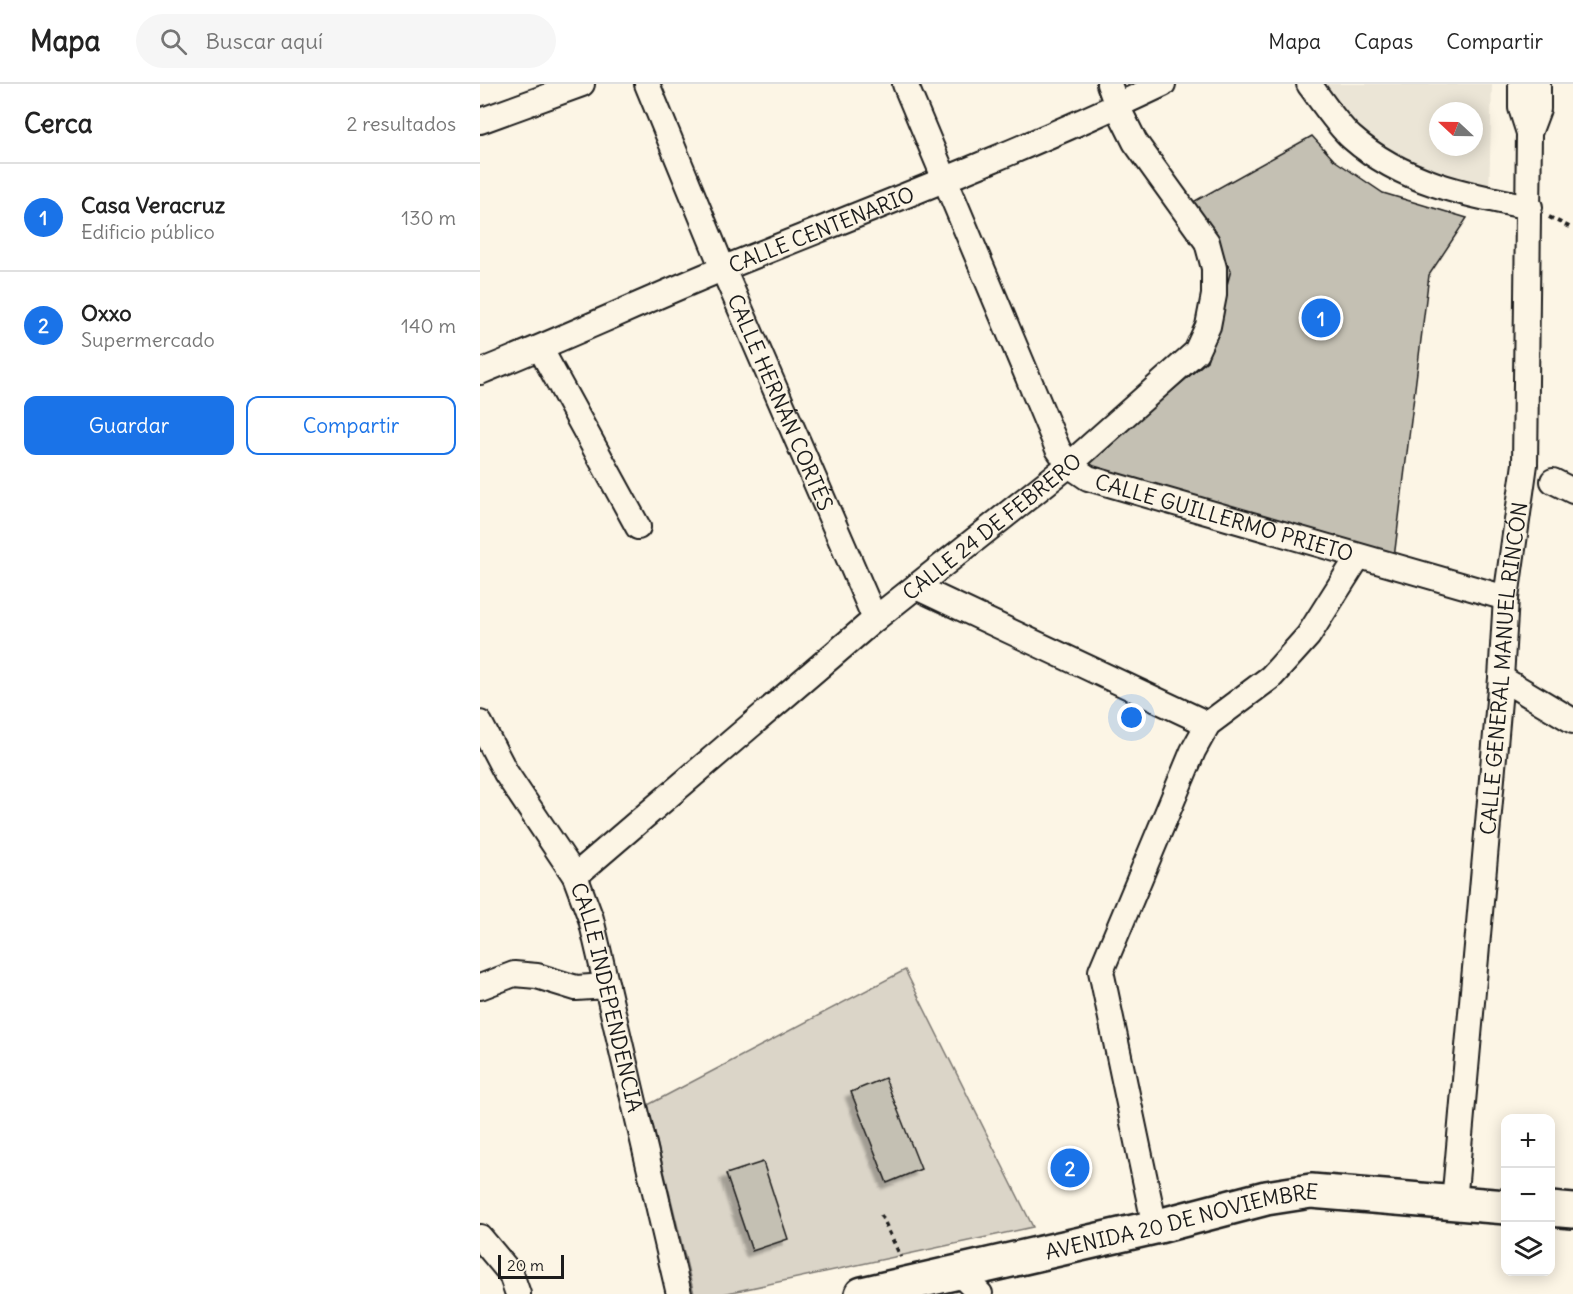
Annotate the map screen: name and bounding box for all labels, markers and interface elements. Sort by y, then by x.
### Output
search box [136,14,556,68]
text: Mapa [30,23,100,59]
icon: search [157,25,190,58]
text: Buscar aquí [205,27,323,55]
text: Mapa [1268,28,1321,55]
text: Capas [1354,28,1413,55]
text: Compartir [1446,28,1543,55]
north arrow [1429,102,1483,156]
text: Cerca [24,107,93,140]
text: 2 resultados [347,111,456,136]
street label: CALLE CENTENARIO [724,180,918,279]
text: Casa Veracruz [81,191,225,219]
text: 1 [40,205,47,230]
text: 130 m [401,205,456,230]
text: Edificio público [81,219,215,244]
street label: CALLE HERNÁN CORTÉS [722,290,840,514]
pin: 1 [1302,296,1340,340]
text: Oxxo [81,299,132,327]
text: 2 [38,313,49,338]
text: 140 m [401,313,456,338]
text: Supermercado [81,327,215,352]
button: Guardar [24,396,234,455]
button: Compartir [246,396,456,455]
street label: CALLE 24 DE FEBRERO [897,447,1087,606]
street label: CALLE GUILLERMO PRIETO [1092,467,1356,567]
street label: CALLE GENERAL MANUEL RINCÓN [1474,500,1533,836]
your location [1117,703,1146,732]
street label: CALLE INDEPENDENCIA [565,878,649,1115]
map controls [1501,1114,1555,1276]
button: + [1501,1114,1555,1168]
pin: 2 [1050,1146,1090,1190]
button: − [1501,1168,1555,1222]
street label: AVENIDA 20 DE NOVIEMBRE [1042,1177,1319,1265]
button: layers [1501,1222,1555,1276]
scale bar [498,1252,564,1280]
text: 20 m [507,1255,544,1275]

